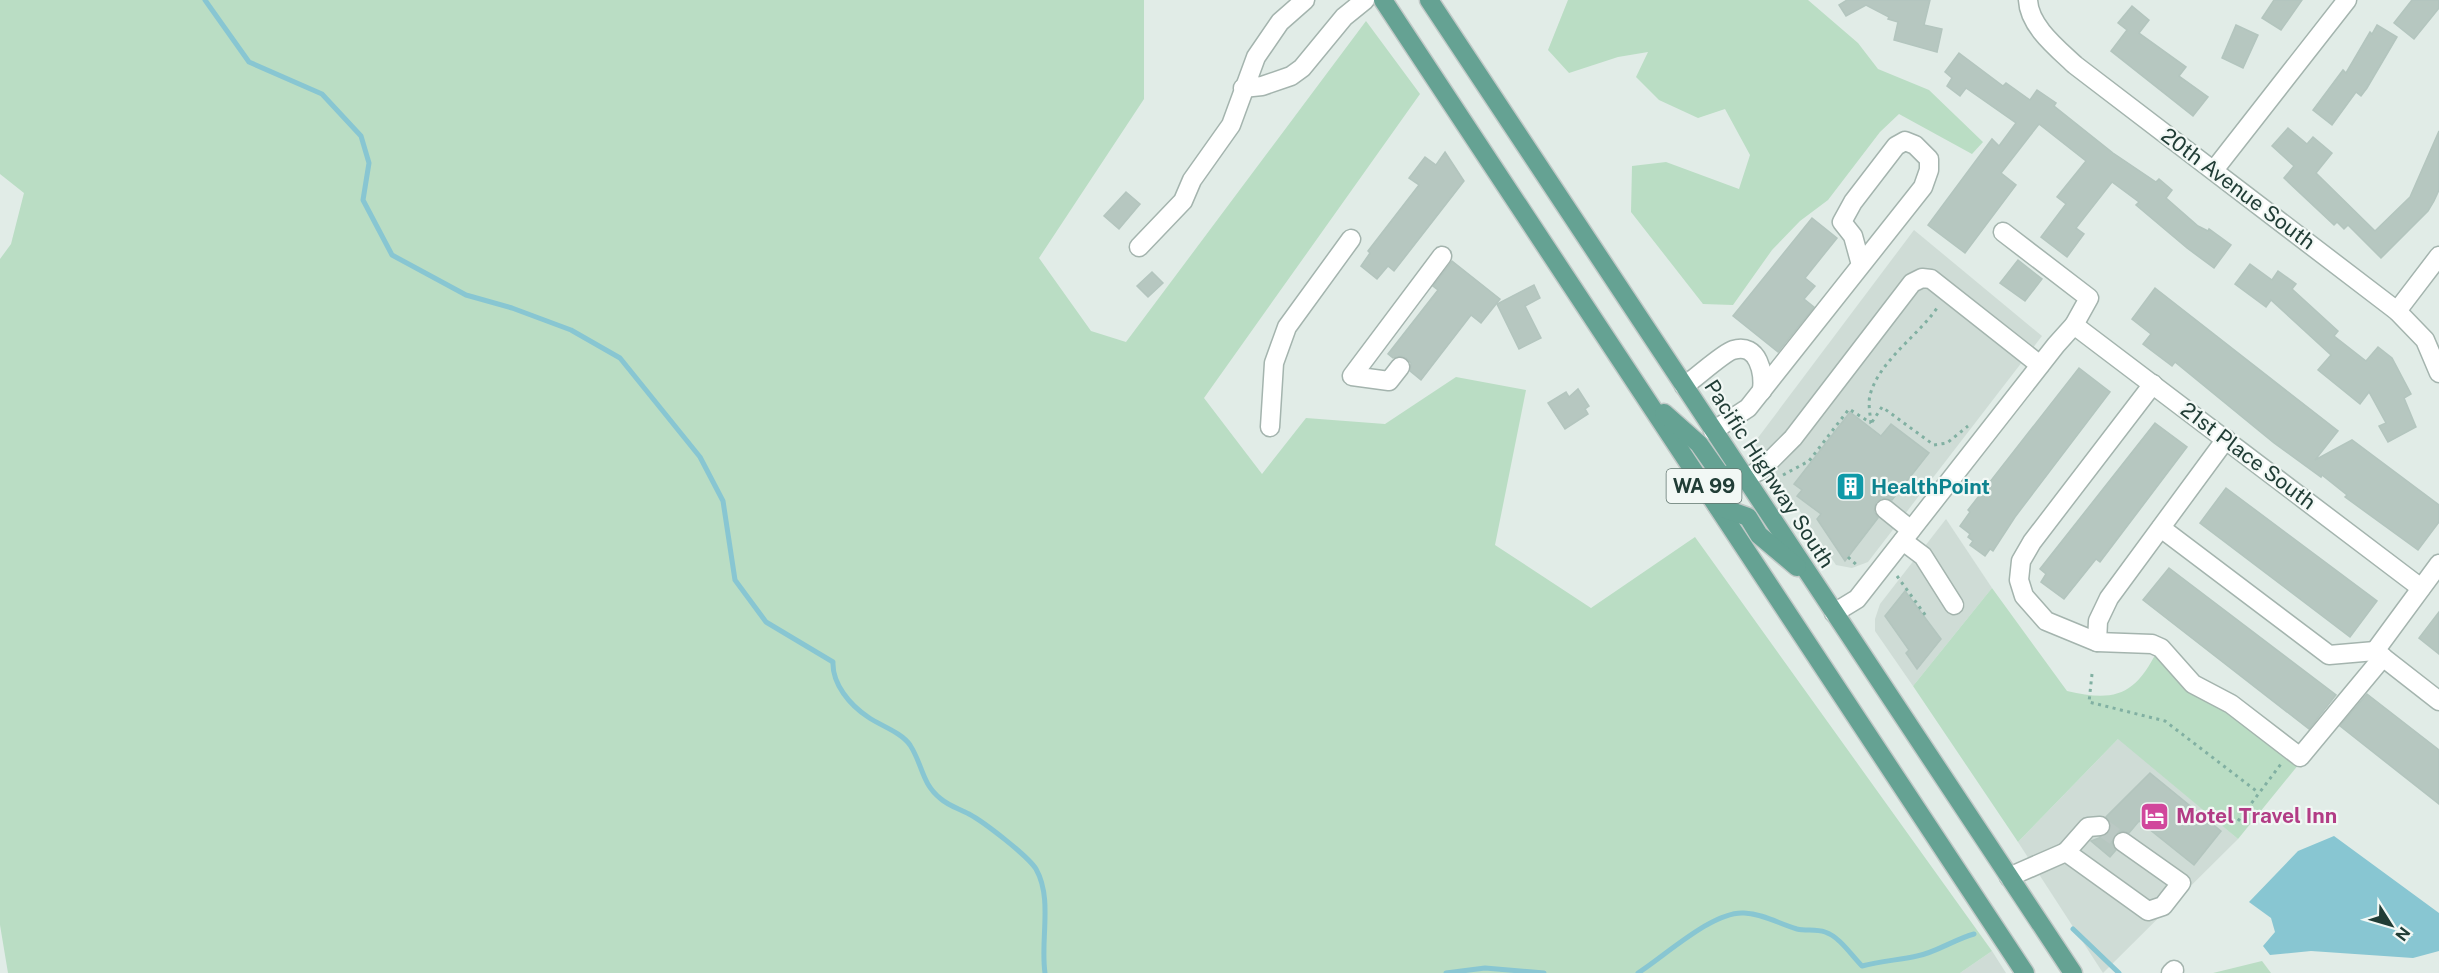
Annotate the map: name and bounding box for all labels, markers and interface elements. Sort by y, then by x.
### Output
street label: 20th Avenue South [2156,123,2320,255]
street label: Pacific Highway South [1699,375,1840,572]
street label: 21st Place South [2176,397,2321,514]
road number: WA 99 [1666,469,1742,503]
building icon: HealthPoint [1834,471,1866,503]
place label: HealthPoint [1871,474,1990,499]
hotel icon: Motel Travel Inn [2139,800,2171,832]
place label: Motel Travel Inn [2176,803,2337,828]
north arrow [2361,895,2421,955]
text: N [2391,923,2414,944]

